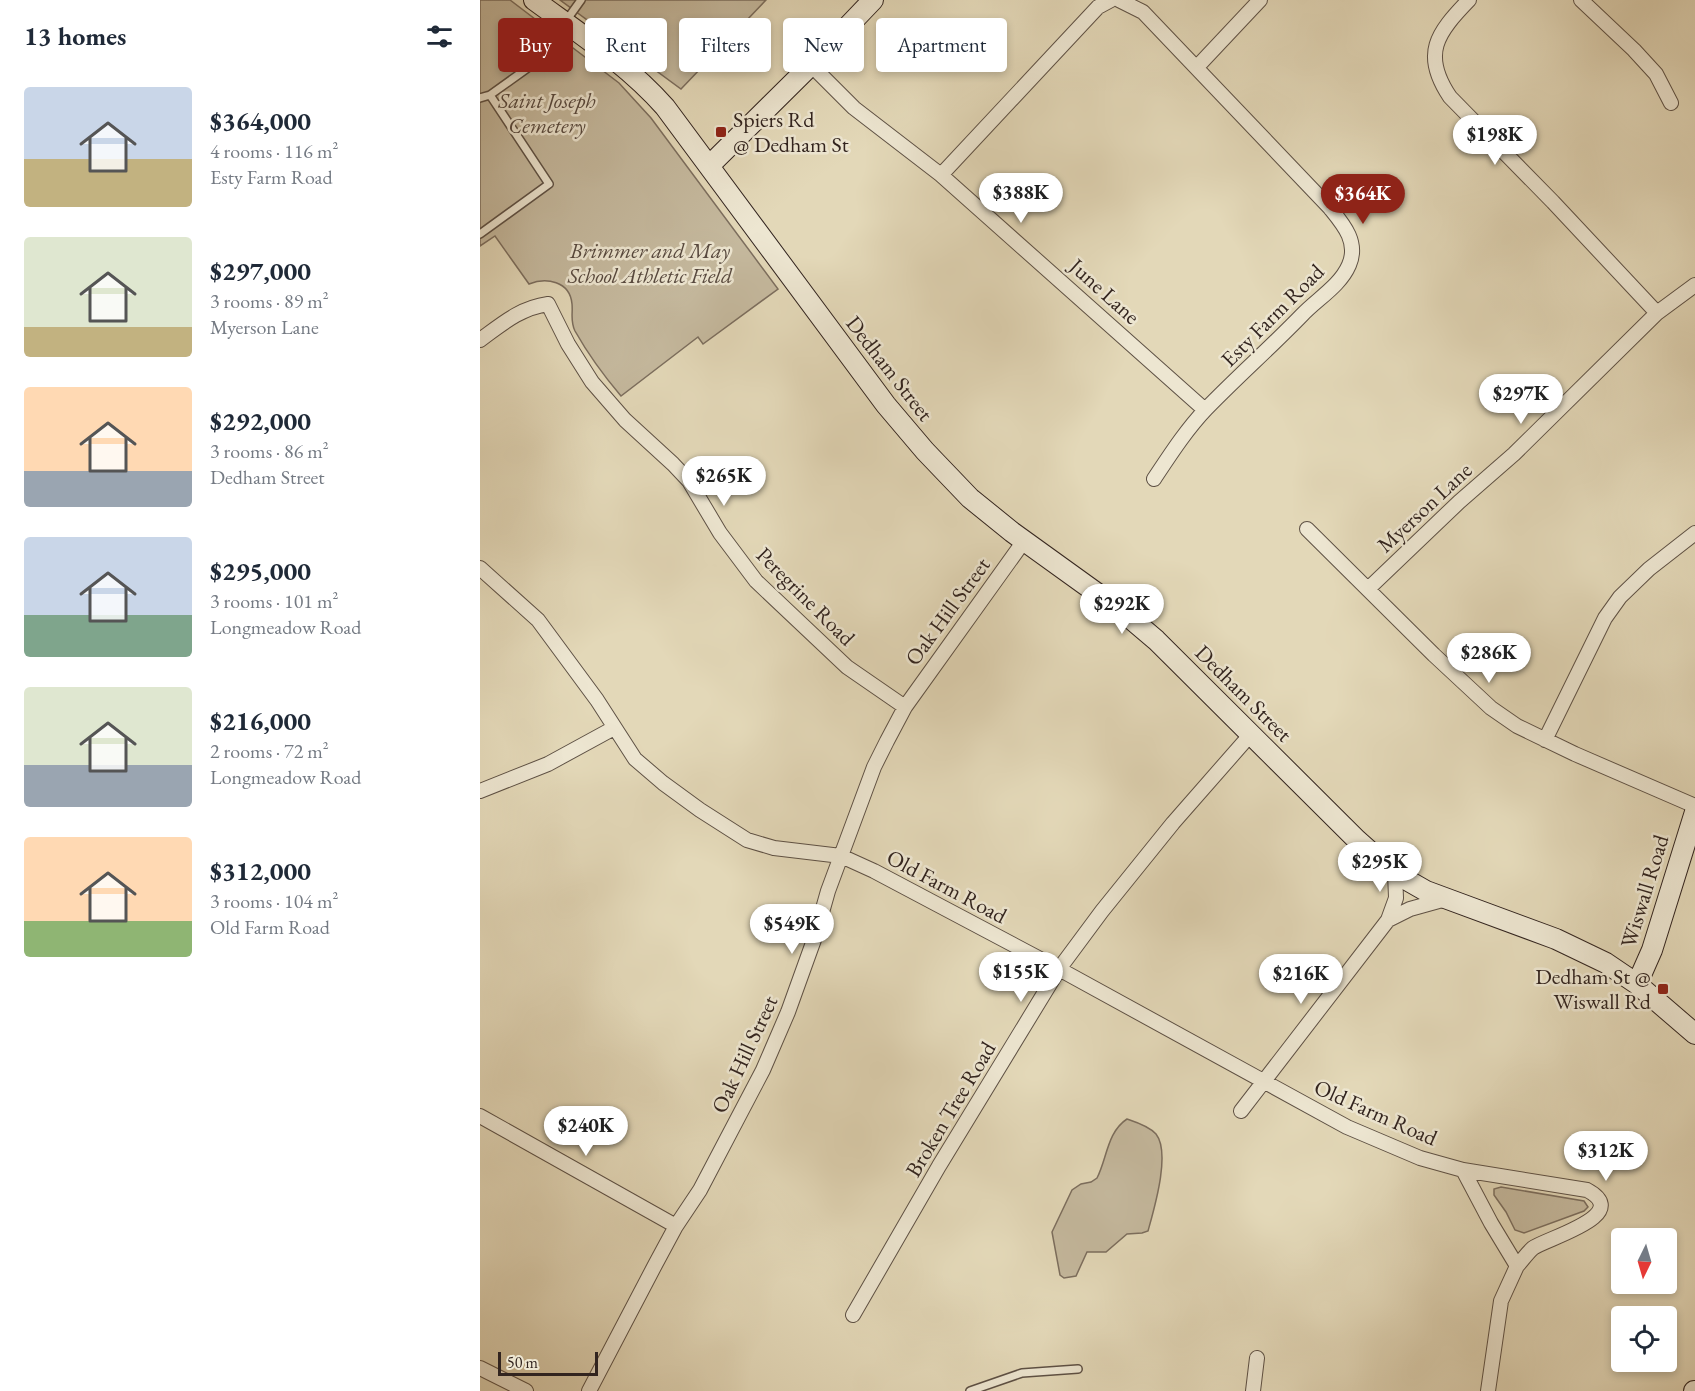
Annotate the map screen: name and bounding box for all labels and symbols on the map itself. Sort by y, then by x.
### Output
park label: Saint Joseph Cemetery [497,86,596,140]
place label: Spiers Rd @ Dedham St [733,105,849,159]
pin: $198K [1453,115,1537,166]
marker: Spiers Rd @ Dedham St [714,125,728,139]
pin: $388K [979,173,1063,224]
pin: $364K [1321,174,1405,225]
park label: Brimmer and May School Athletic Field [567,236,733,290]
street label: June Lane [1062,251,1146,331]
street label: Esty Farm Road [1214,257,1331,373]
street label: Dedham Street [839,310,940,427]
pin: $297K [1479,374,1563,425]
pin: $265K [682,456,766,507]
street label: Myerson Lane [1371,456,1478,559]
street label: Peregrine Road [750,541,862,653]
street label: Oak Hill Street [898,551,996,671]
pin: $292K [1080,584,1164,635]
pin: $286K [1447,633,1531,684]
street label: Dedham Street [1189,639,1299,748]
street label: Wiswall Road [1614,830,1676,951]
pin: $295K [1338,842,1422,893]
street label: Old Farm Road [882,843,1013,931]
pin: $549K [750,904,834,955]
pin: $155K [979,952,1063,1003]
pin: $216K [1259,954,1343,1005]
place label: Dedham St @ Wiswall Rd [1535,962,1652,1016]
marker: Dedham St @ Wiswall Rd [1656,982,1670,996]
street label: Oak Hill Street [705,991,784,1118]
street label: Broken Tree Road [899,1035,1003,1182]
street label: Old Farm Road [1310,1072,1443,1153]
pin: $240K [544,1106,628,1157]
pin: $312K [1564,1131,1648,1182]
north arrow [1611,1228,1677,1294]
scale bar [498,1349,598,1376]

